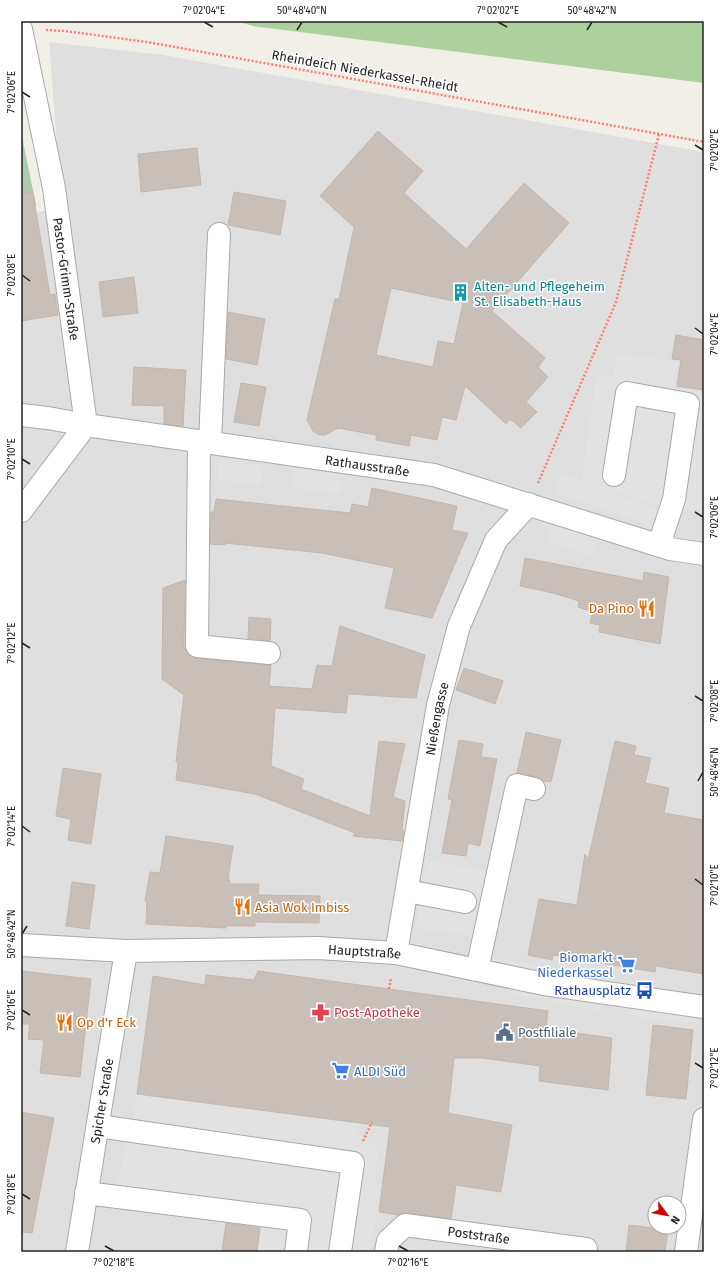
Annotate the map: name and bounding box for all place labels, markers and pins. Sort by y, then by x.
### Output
place label: Alten- und Pflegeheim St. Elisabeth-Haus [474,279,605,309]
building icon: Alten- und Pflegeheim St. Elisabeth-Haus [451,283,471,303]
restaurant icon: Da Pino [637,598,657,618]
place label: Da Pino [589,601,634,616]
restaurant icon: Asia Wok Imbiss [232,897,252,917]
place label: Asia Wok Imbiss [255,900,349,915]
place label: Biomarkt Niederkassel [537,950,613,980]
supermarket icon: Biomarkt Niederkassel [616,954,636,974]
bus stop icon: Rathausplatz [634,980,654,1000]
place label: Rathausplatz [554,983,631,998]
pharmacy icon: Post-Apotheke [311,1002,331,1022]
place label: Post-Apotheke [334,1005,420,1020]
restaurant icon: Op d'r Eck [54,1012,74,1032]
place label: Op d'r Eck [77,1015,136,1030]
public building icon: Postfiliale [495,1022,515,1042]
place label: Postfiliale [518,1025,576,1040]
supermarket icon: ALDI Süd [331,1061,351,1081]
place label: ALDI Süd [354,1064,406,1079]

